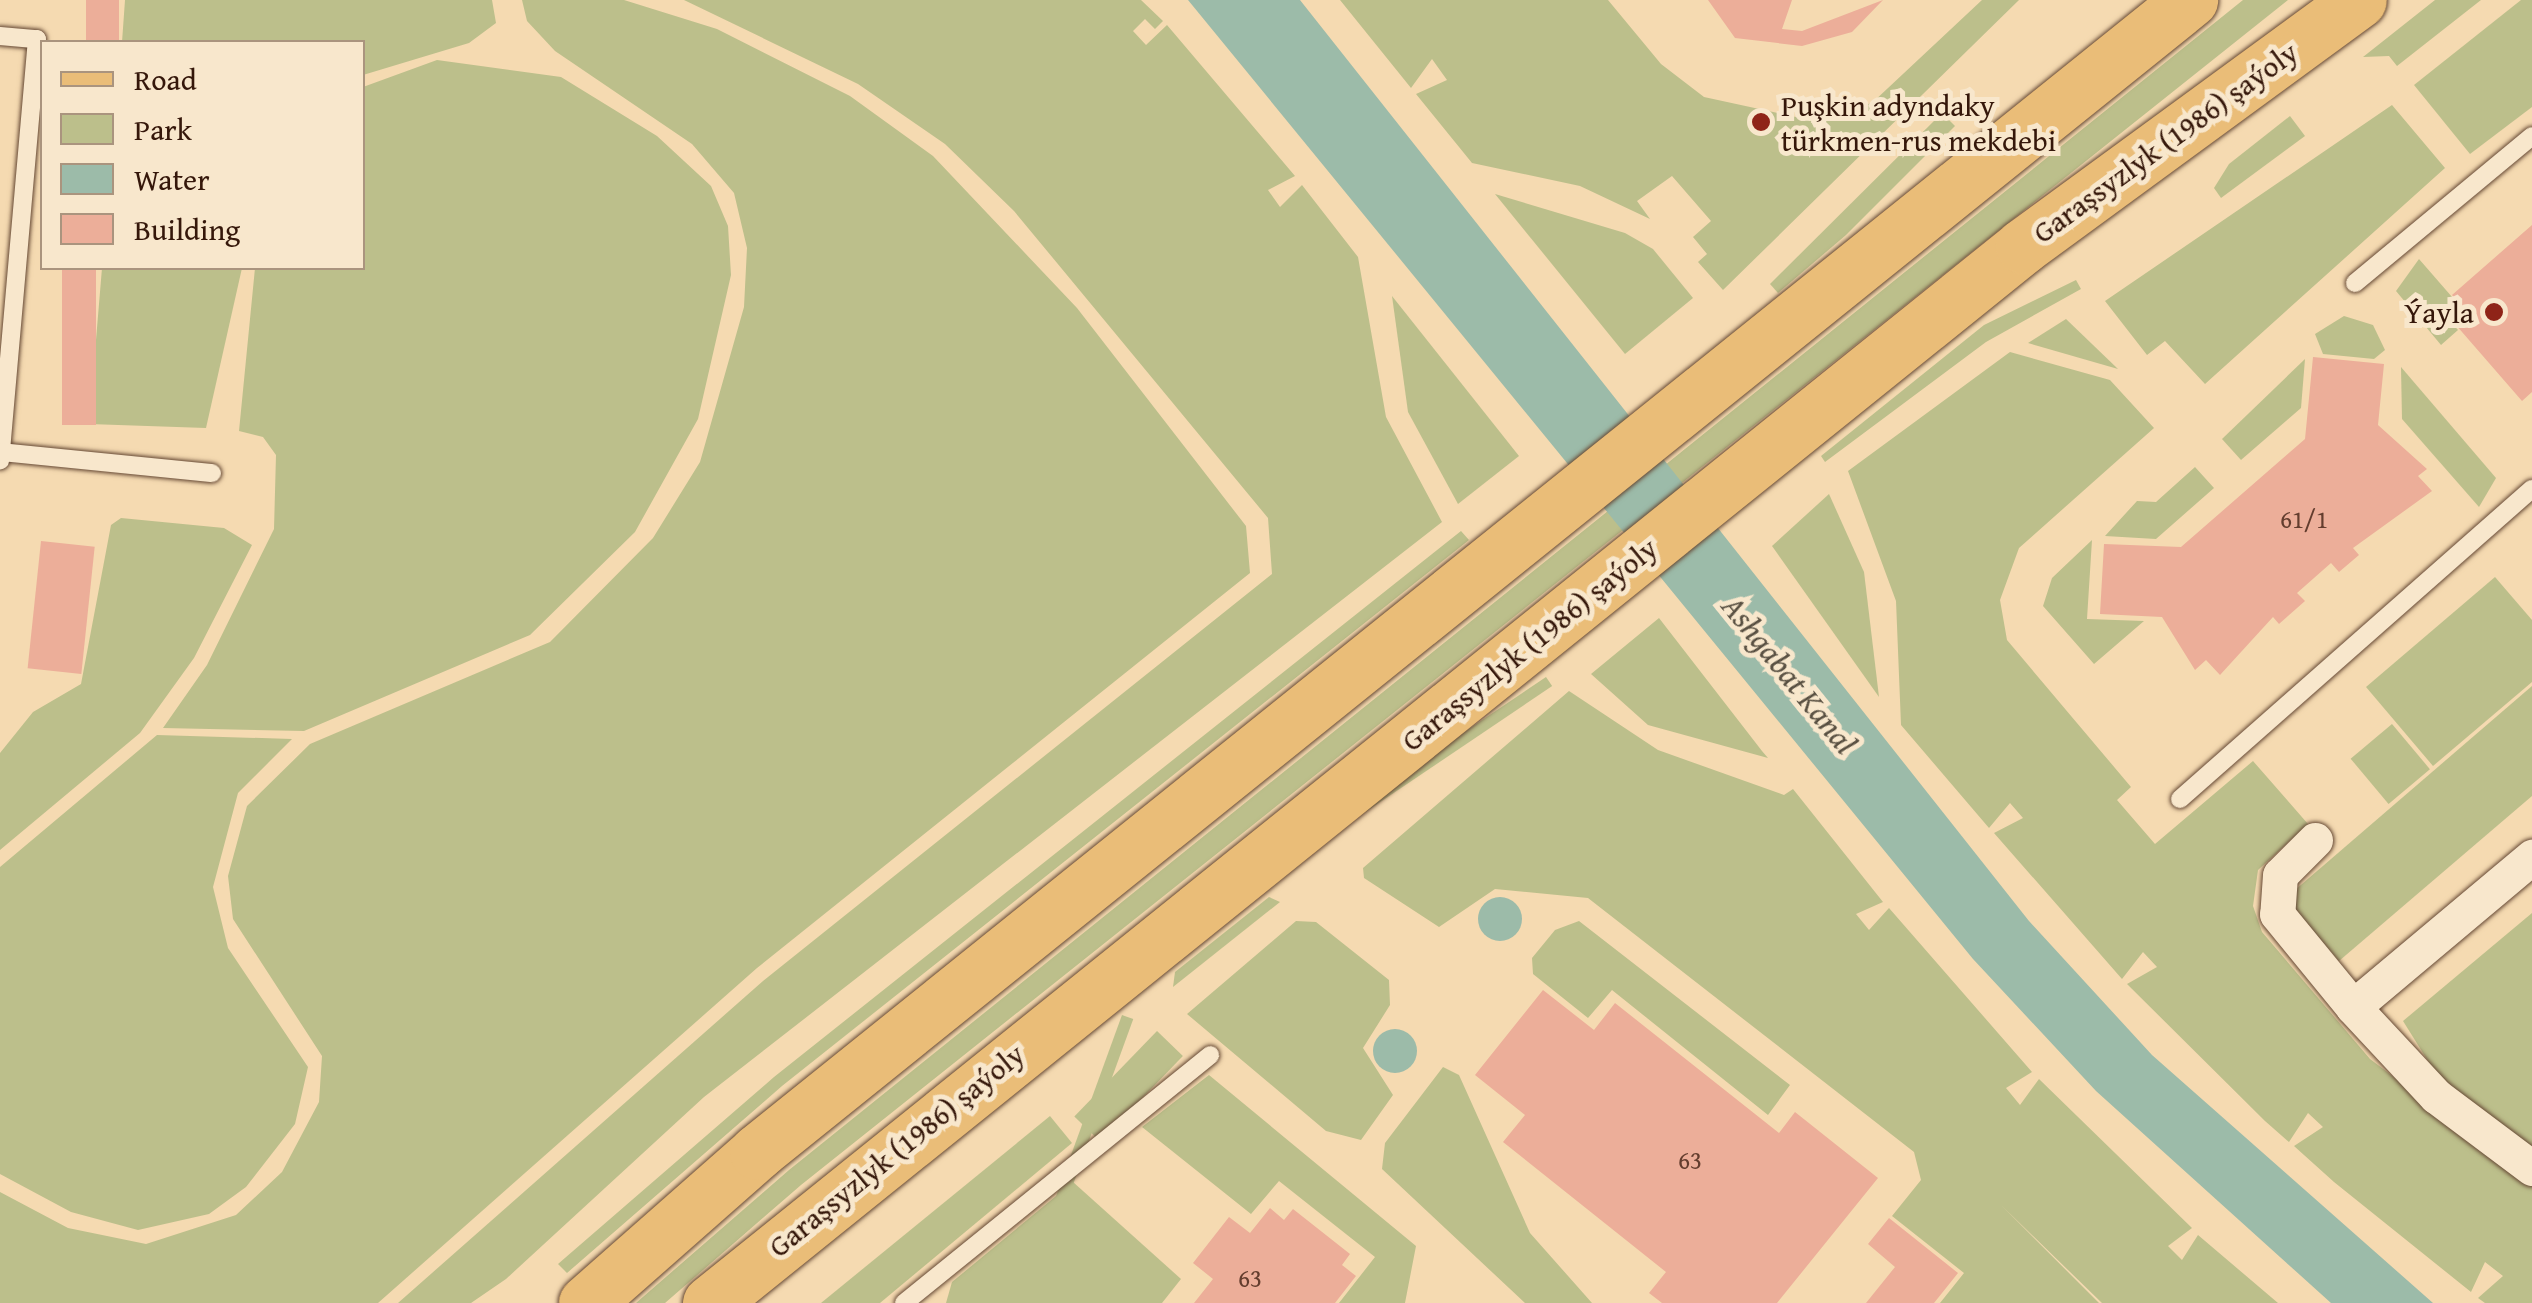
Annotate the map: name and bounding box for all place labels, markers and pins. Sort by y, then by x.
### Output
place label: Puşkin adyndaky türkmen-rus mekdebi [1781,87,2056,158]
marker: Puşkin adyndaky türkmen-rus mekdebi [1750,111,1772,133]
place label: Ýayla [2404,294,2474,330]
marker: Ýayla [2483,301,2505,323]

